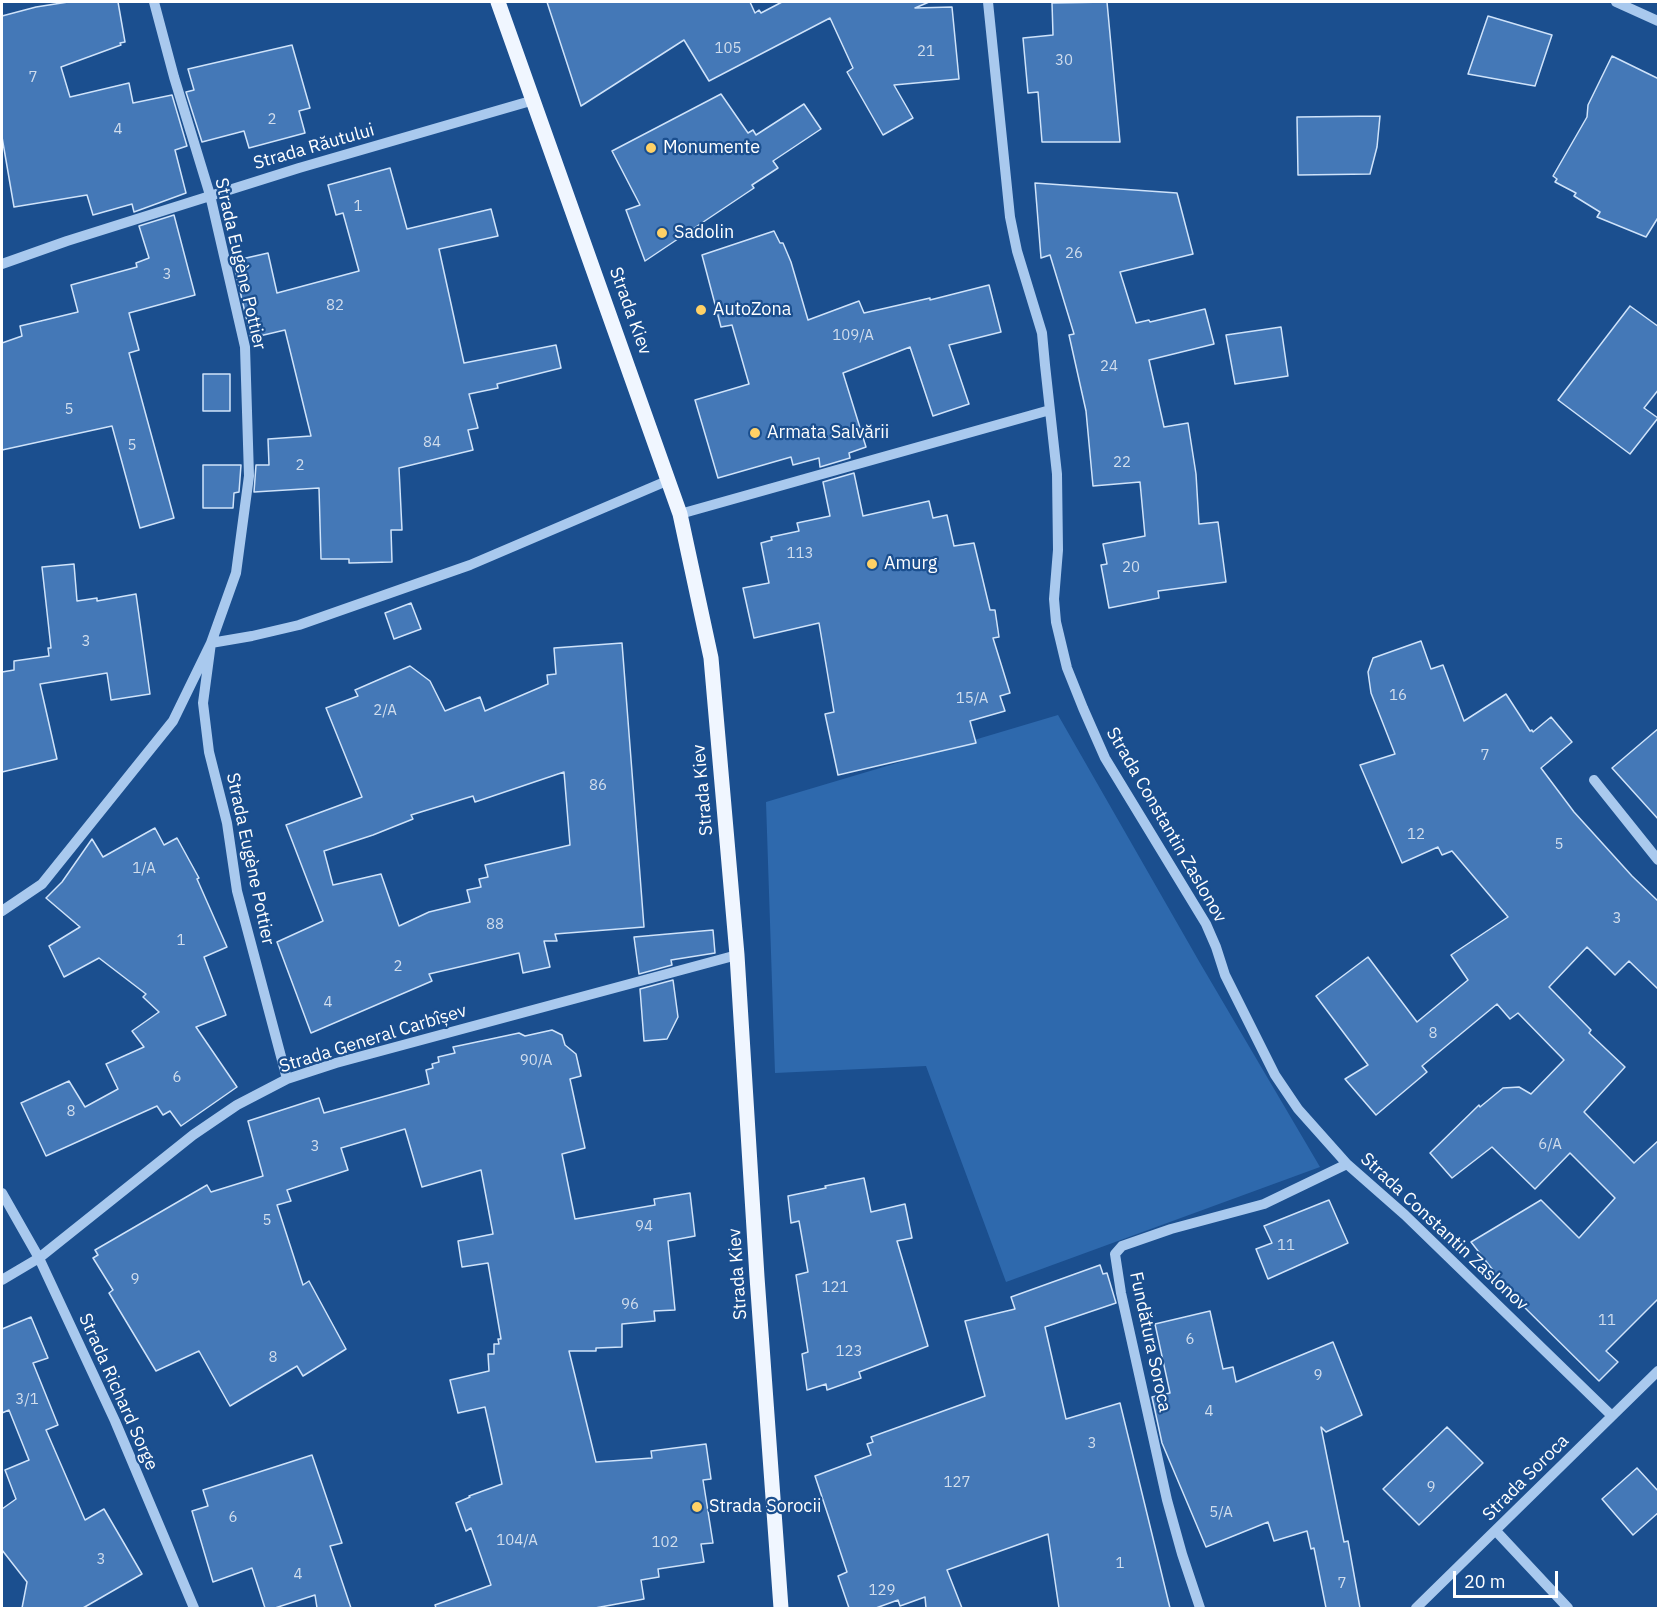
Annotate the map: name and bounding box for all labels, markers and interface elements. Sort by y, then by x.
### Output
house number: 105 [715,40,741,58]
house number: 21 [917,43,935,61]
house number: 30 [1055,52,1073,70]
house number: 7 [29,69,37,87]
house number: 2 [268,111,276,129]
street label: Strada Răutului [251,119,377,175]
house number: 4 [114,121,122,139]
place label: Monumente [663,137,760,159]
marker: Monumente [644,141,658,155]
street label: Strada Eugène Pottier [210,176,270,352]
house number: 1 [354,198,362,216]
place label: Sadolin [674,222,734,244]
marker: Sadolin [655,226,669,240]
house number: 26 [1065,245,1083,263]
street label: Strada Kiev [604,264,656,358]
house number: 3 [163,266,171,284]
house number: 82 [326,297,344,315]
place label: AutoZona [713,299,791,321]
marker: AutoZona [694,303,708,317]
house number: 109/A [832,327,874,345]
house number: 24 [1100,358,1118,376]
house number: 5 [65,401,73,419]
place label: Armata Salvării [767,422,889,444]
marker: Armata Salvării [748,426,762,440]
house number: 84 [423,434,441,452]
house number: 5 [128,437,136,455]
house number: 22 [1113,454,1131,472]
house number: 2 [296,457,304,475]
house number: 113 [787,545,813,563]
place label: Amurg [884,553,937,575]
marker: Amurg [865,557,879,571]
house number: 20 [1122,559,1140,577]
house number: 3 [82,633,90,651]
house number: 16 [1389,687,1407,705]
house number: 15/A [956,690,988,708]
house number: 2/A [373,702,397,720]
street label: Strada Constantin Zaslonov [1101,724,1231,926]
street label: Strada Kiev [688,743,718,837]
house number: 7 [1481,747,1489,765]
street label: Strada Eugène Pottier [221,771,279,947]
house number: 86 [589,777,607,795]
house number: 12 [1407,826,1425,844]
house number: 5 [1555,836,1563,854]
house number: 1/A [132,860,156,878]
house number: 3 [1613,910,1621,928]
house number: 88 [486,916,504,934]
house number: 1 [177,932,185,950]
house number: 2 [394,958,402,976]
house number: 4 [324,994,332,1012]
street label: Strada General Carbîșev [277,1000,469,1078]
house number: 8 [1429,1025,1437,1043]
house number: 90/A [520,1052,552,1070]
house number: 6 [173,1069,181,1087]
house number: 8 [67,1103,75,1121]
house number: 6/A [1538,1136,1562,1154]
house number: 3 [311,1138,319,1156]
street label: Strada Constantin Zaslonov [1356,1149,1532,1315]
house number: 5 [263,1212,271,1230]
house number: 94 [635,1218,653,1236]
street label: Strada Kiev [724,1227,752,1321]
house number: 11 [1277,1237,1295,1255]
street label: Fundătura Sorocа [1125,1270,1175,1414]
house number: 9 [131,1271,139,1289]
house number: 121 [822,1279,848,1297]
house number: 96 [621,1296,639,1314]
street label: Strada Richard Sorge [74,1310,162,1474]
house number: 11 [1598,1312,1616,1330]
house number: 6 [1186,1331,1194,1349]
house number: 123 [836,1343,862,1361]
house number: 8 [269,1349,277,1367]
house number: 9 [1314,1367,1322,1385]
house number: 3/1 [15,1391,39,1409]
house number: 4 [1205,1403,1213,1421]
street label: Strada Soroca [1478,1430,1574,1526]
house number: 3 [1088,1435,1096,1453]
house number: 127 [944,1474,970,1492]
house number: 9 [1427,1479,1435,1497]
place label: Strada Sorocii [709,1496,821,1518]
marker: Strada Sorocii [690,1500,704,1514]
house number: 5/A [1209,1504,1233,1522]
house number: 6 [229,1509,237,1527]
house number: 104/A [496,1532,538,1550]
house number: 102 [652,1534,678,1552]
house number: 3 [97,1551,105,1569]
house number: 1 [1116,1555,1124,1573]
scale bar [1456,1559,1561,1597]
house number: 4 [294,1566,302,1584]
text: 20 m [1464,1570,1506,1593]
house number: 7 [1338,1575,1346,1593]
house number: 129 [869,1582,895,1600]

